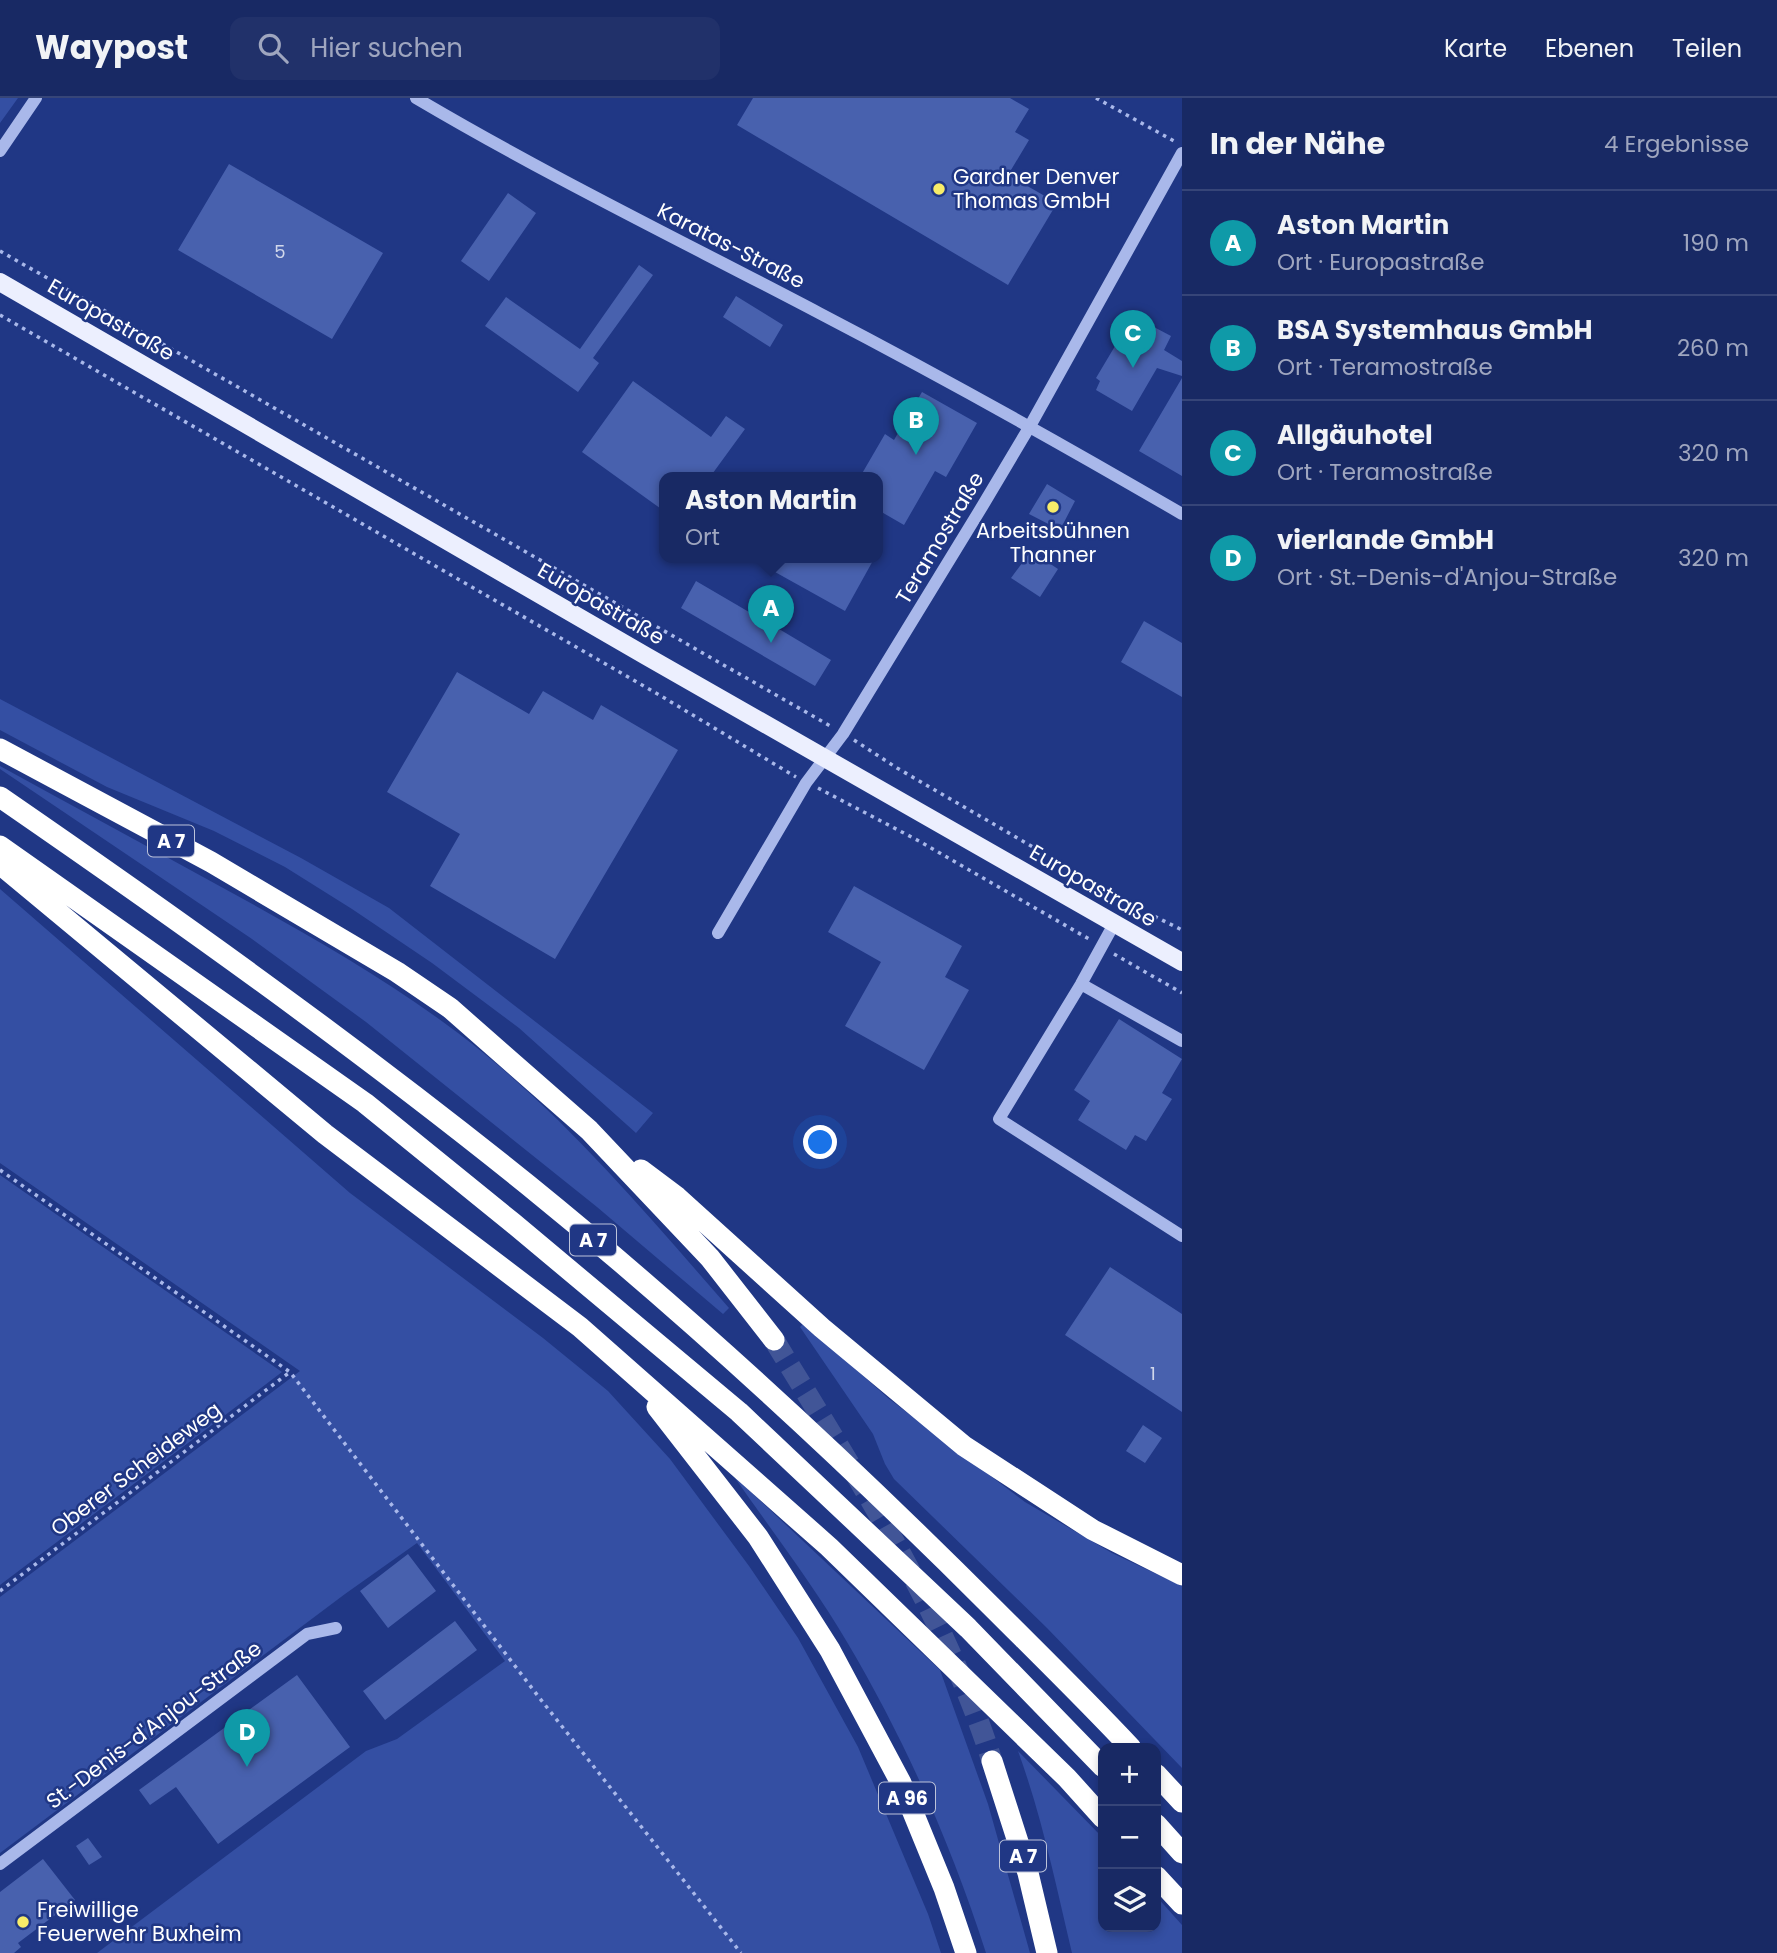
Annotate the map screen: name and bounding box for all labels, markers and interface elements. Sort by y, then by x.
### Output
search box [230,17,720,80]
text: Waypost [35,24,188,71]
icon: search [254,29,292,67]
text: Hier suchen [310,30,463,66]
text: Karte [1444,32,1507,65]
text: Ebenen [1545,32,1634,65]
text: Teilen [1672,32,1742,65]
text: In der Nähe [1210,122,1385,165]
text: 4 Ergebnisse [1604,128,1749,160]
place label: Gardner Denver Thomas GmbH [953,162,1120,215]
marker: Gardner Denver Thomas GmbH [931,181,947,197]
street label: Karatas-Straße [652,196,810,295]
text: Aston Martin [1277,207,1449,243]
text: A [1225,227,1241,259]
text: 190 m [1683,227,1749,259]
house number: 5 [274,239,286,264]
text: Ort · Europastraße [1277,246,1485,278]
street label: Europastraße [43,272,180,368]
pin: C [1110,310,1156,368]
text: BSA Systemhaus GmbH [1277,312,1593,348]
text: B [1225,332,1241,364]
text: 260 m [1677,332,1749,364]
text: Ort · Teramostraße [1277,351,1493,383]
pin: B [893,397,939,455]
text: Allgäuhotel [1277,417,1433,453]
text: C [1224,437,1242,469]
text: 320 m [1678,437,1749,469]
text: Ort · Teramostraße [1277,456,1493,488]
street label: Teramostraße [889,466,990,609]
popup [659,472,883,563]
text: Aston Martin [685,482,857,518]
marker: Arbeitsbühnen Thanner [1045,499,1061,515]
place label: Arbeitsbühnen Thanner [976,516,1130,569]
text: Ort [685,521,720,553]
text: vierlande GmbH [1277,522,1494,558]
text: D [1225,542,1241,574]
text: 320 m [1678,542,1749,574]
street label: Europastraße [533,556,670,652]
text: Ort · St.-Denis-d'Anjou-Straße [1277,561,1617,593]
pin: A [748,585,794,643]
road number: A 7 [148,826,194,856]
street label: Europastraße [1025,838,1162,934]
your location [803,1125,837,1159]
road number: A 7 [570,1224,616,1256]
house number: 1 [1150,1361,1156,1386]
street label: Oberer Scheideweg [45,1395,227,1542]
street label: St.-Denis-d'Anjou-Straße [41,1636,267,1814]
pin: D [224,1709,270,1767]
map controls [1098,1743,1161,1932]
button: + [1098,1743,1161,1806]
road number: A 96 [879,1782,935,1814]
button: − [1098,1806,1161,1869]
road number: A 7 [1000,1840,1046,1872]
button: layers [1098,1869,1161,1932]
place label: Freiwillige Feuerwehr Buxheim [37,1895,242,1948]
marker: Freiwillige Feuerwehr Buxheim [15,1914,31,1930]

